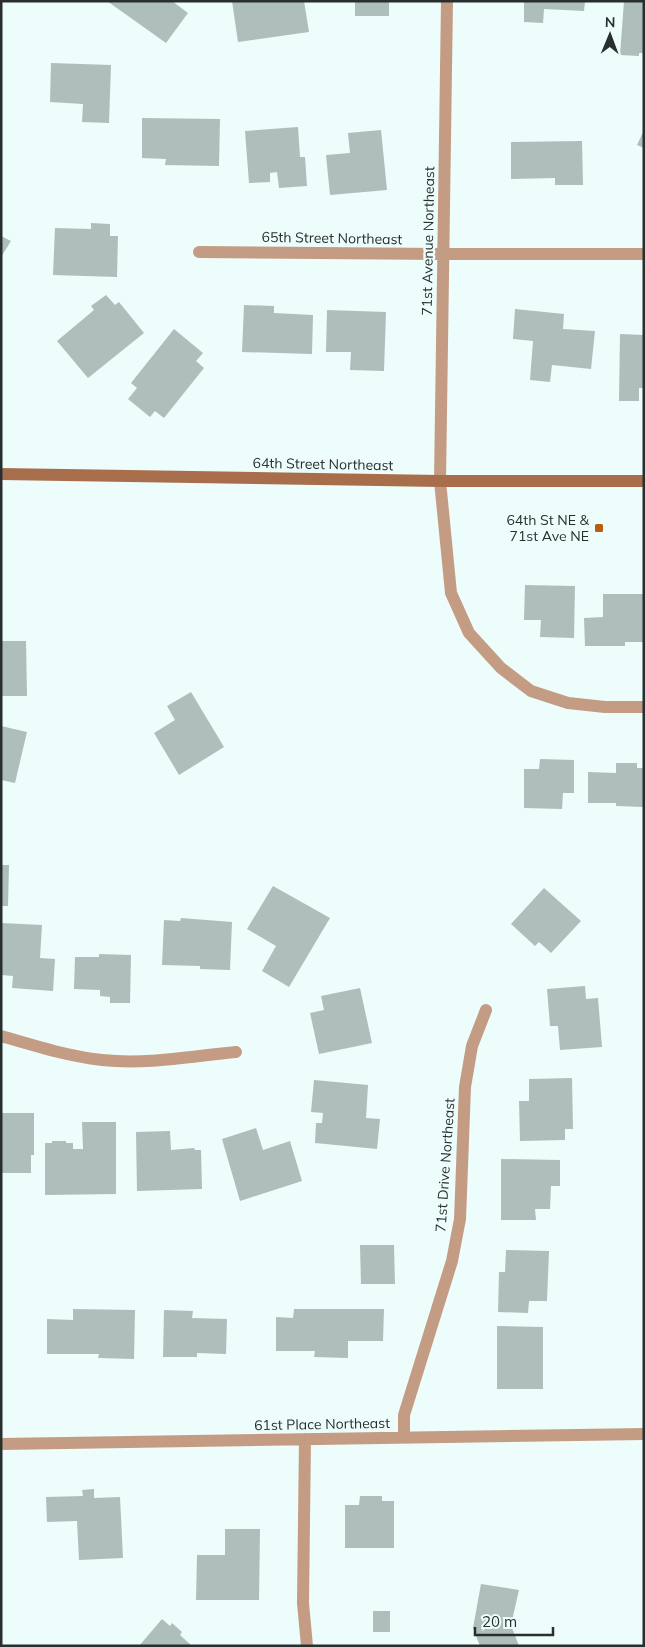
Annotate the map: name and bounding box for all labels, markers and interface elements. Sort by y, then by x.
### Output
north arrow [585,10,635,60]
text: N [605,13,616,31]
street label: 71st Avenue Northeast [418,166,438,316]
street label: 65th Street Northeast [261,228,403,248]
street label: 64th Street Northeast [252,454,394,474]
place label: 64th St NE & 71st Ave NE [506,511,590,545]
marker: 64th St NE & 71st Ave NE [593,522,605,534]
street label: 71st Drive Northeast [431,1097,459,1233]
street label: 61st Place Northeast [254,1414,390,1434]
scale bar [475,1604,552,1636]
text: 20 m [482,1612,517,1631]

